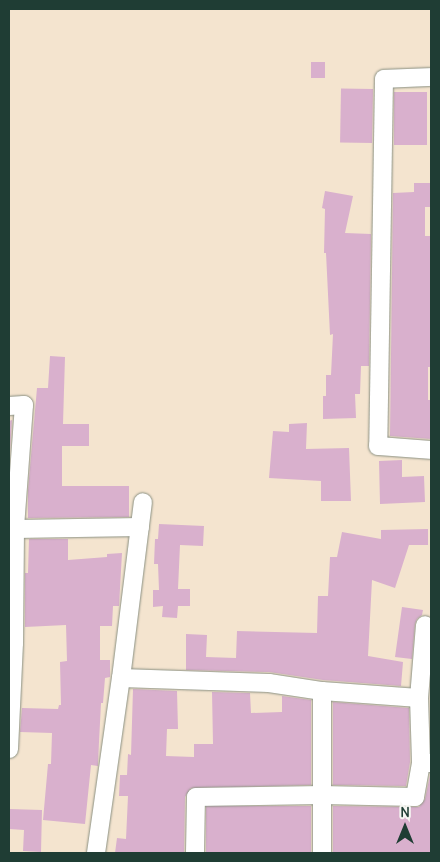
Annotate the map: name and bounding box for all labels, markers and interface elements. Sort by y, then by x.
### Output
north arrow [380,802,430,852]
text: N [400,803,410,821]

